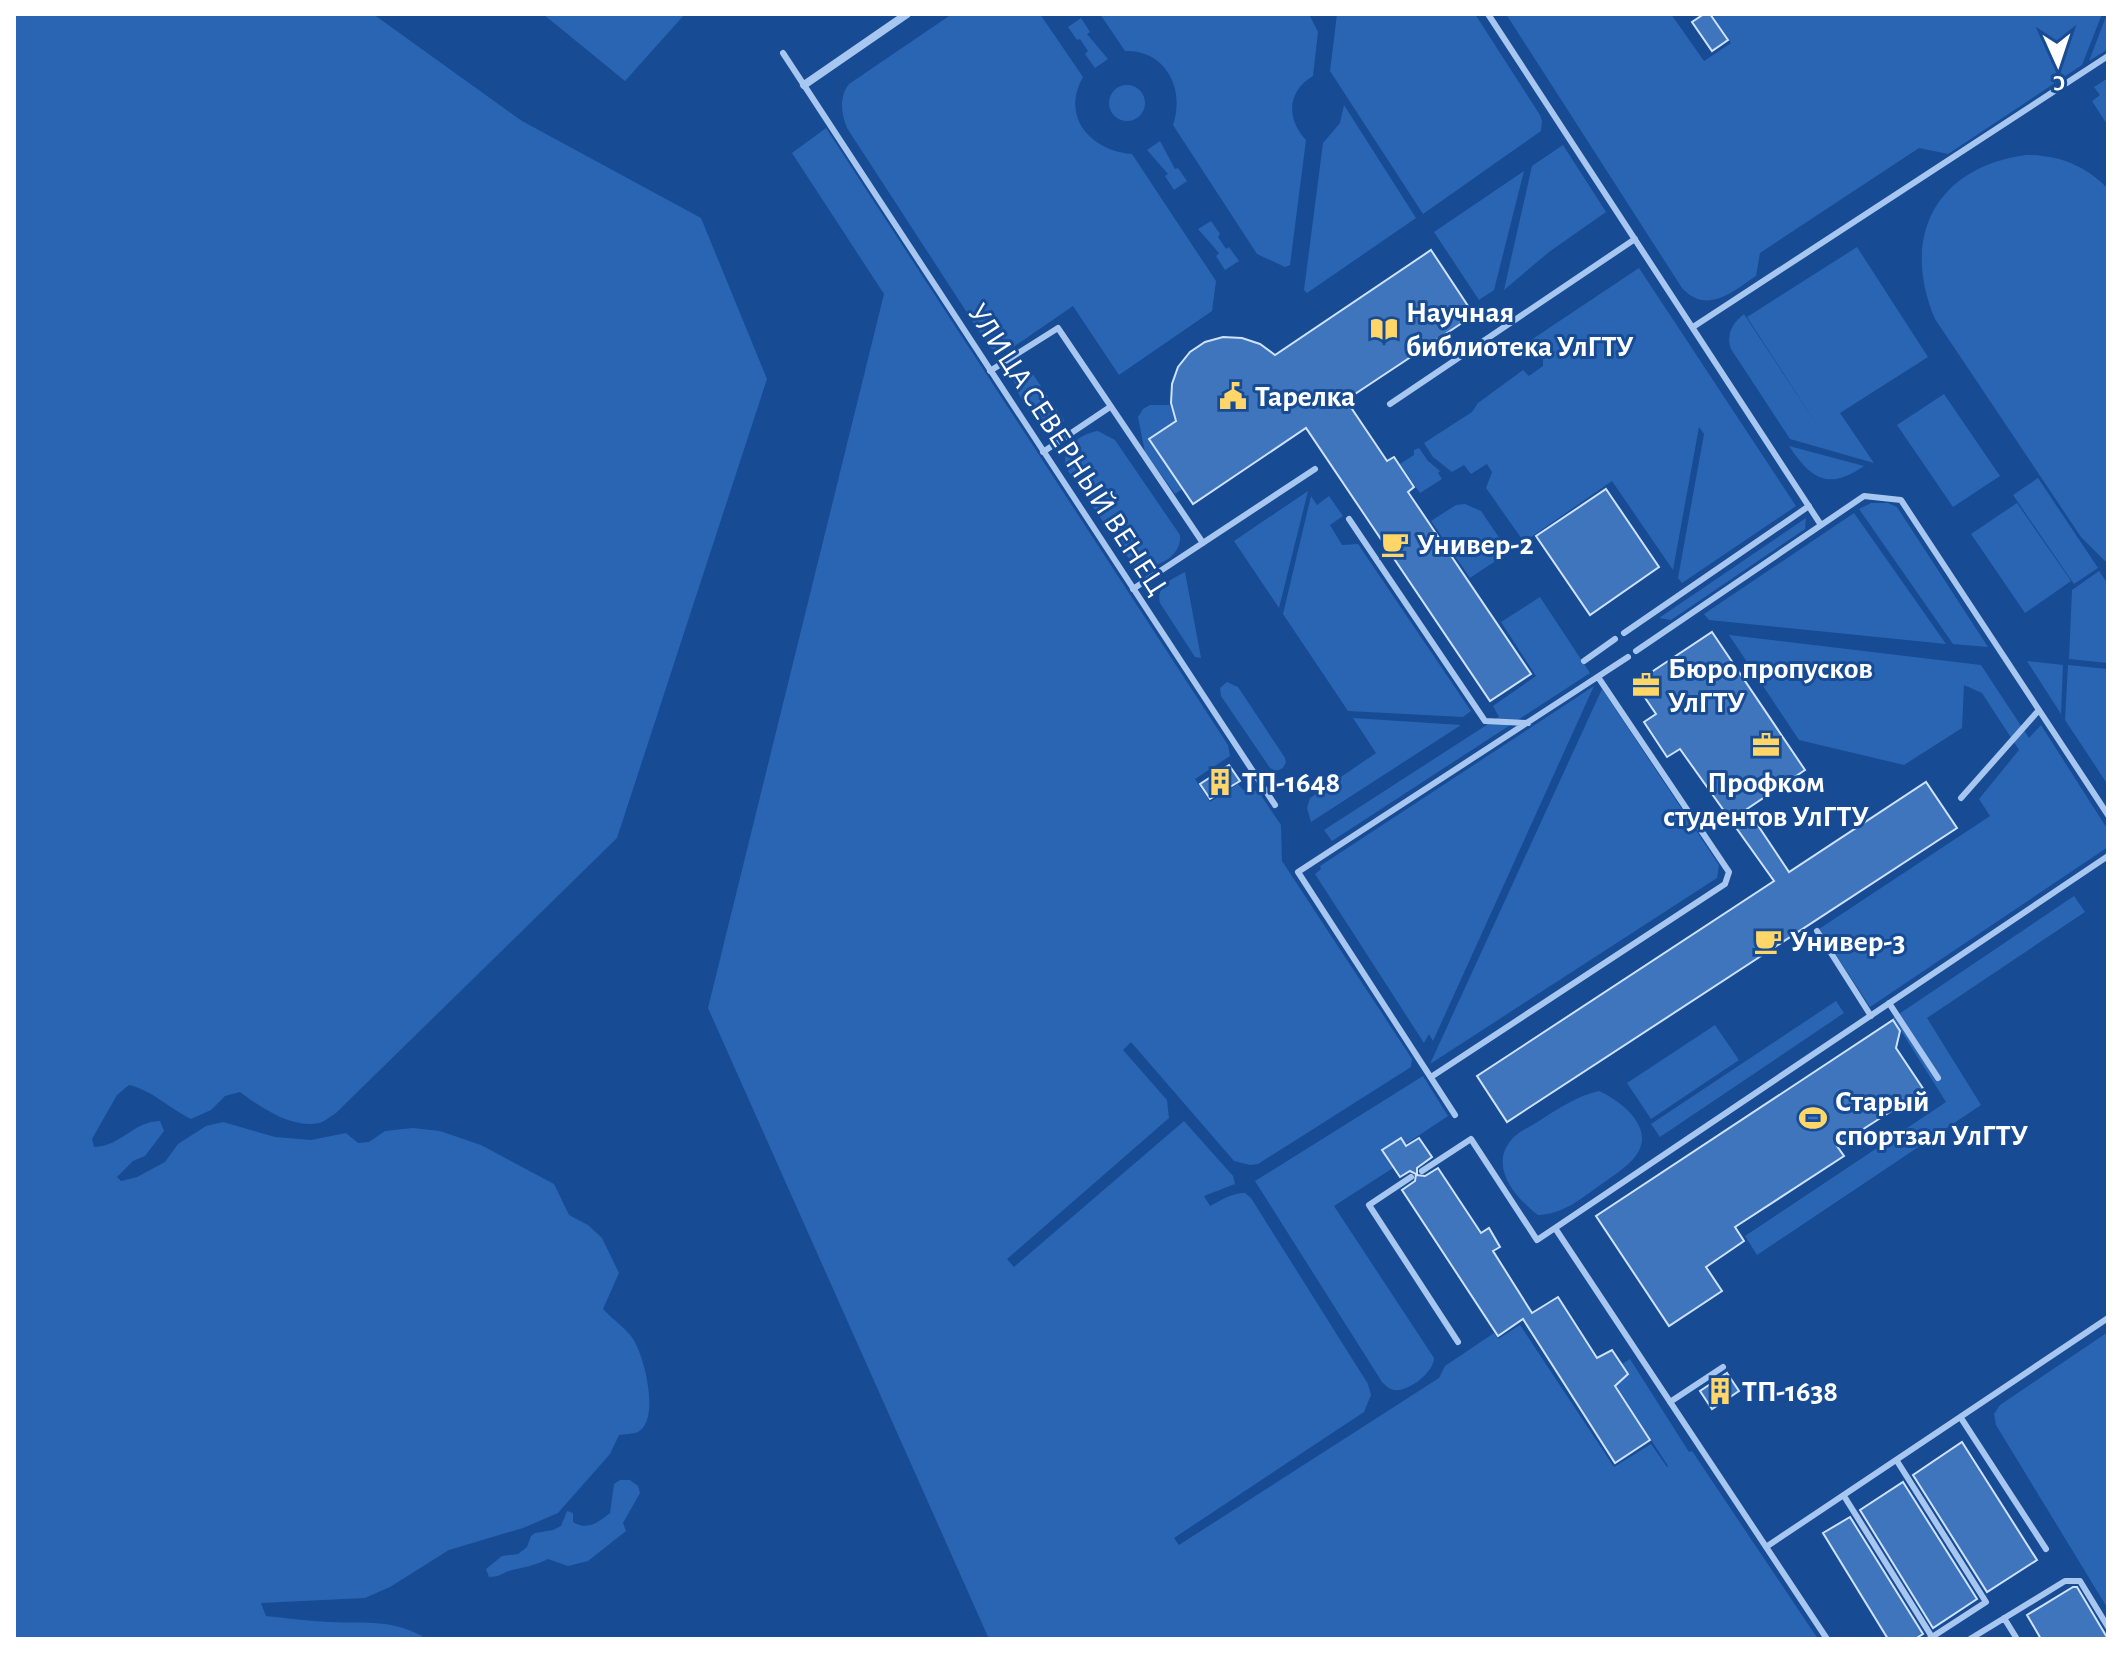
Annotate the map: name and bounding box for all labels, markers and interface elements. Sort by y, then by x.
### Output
north arrow [2018,24,2098,104]
text: С [2052,72,2066,94]
street label: УЛИЦА СЕВЕРНЫЙ ВЕНЕЦ [962,298,1173,600]
place label: Научная библиотека УлГТУ [1406,298,1634,362]
library icon: Научная библиотека УлГТУ [1369,314,1399,344]
public building icon: Тарелка [1218,381,1248,411]
place label: Тарелка [1255,382,1355,412]
cafe icon: Универ-2 [1380,529,1410,559]
place label: Универ-2 [1417,530,1534,560]
place label: Бюро пропусков УлГТУ [1668,654,1873,718]
office icon: Бюро пропусков УлГТУ [1631,670,1661,700]
office icon: Профком студентов УлГТУ [1751,730,1781,760]
building icon: ТП-1648 [1205,767,1235,797]
place label: ТП-1648 [1242,768,1340,798]
place label: Профком студентов УлГТУ [1663,768,1869,832]
cafe icon: Универ-3 [1753,926,1783,956]
place label: Универ-3 [1790,927,1905,957]
place label: Старый спортзал УлГТУ [1835,1087,2028,1151]
sports icon: Старый спортзал УлГТУ [1798,1103,1828,1133]
building icon: ТП-1638 [1705,1376,1735,1406]
place label: ТП-1638 [1742,1377,1838,1407]

